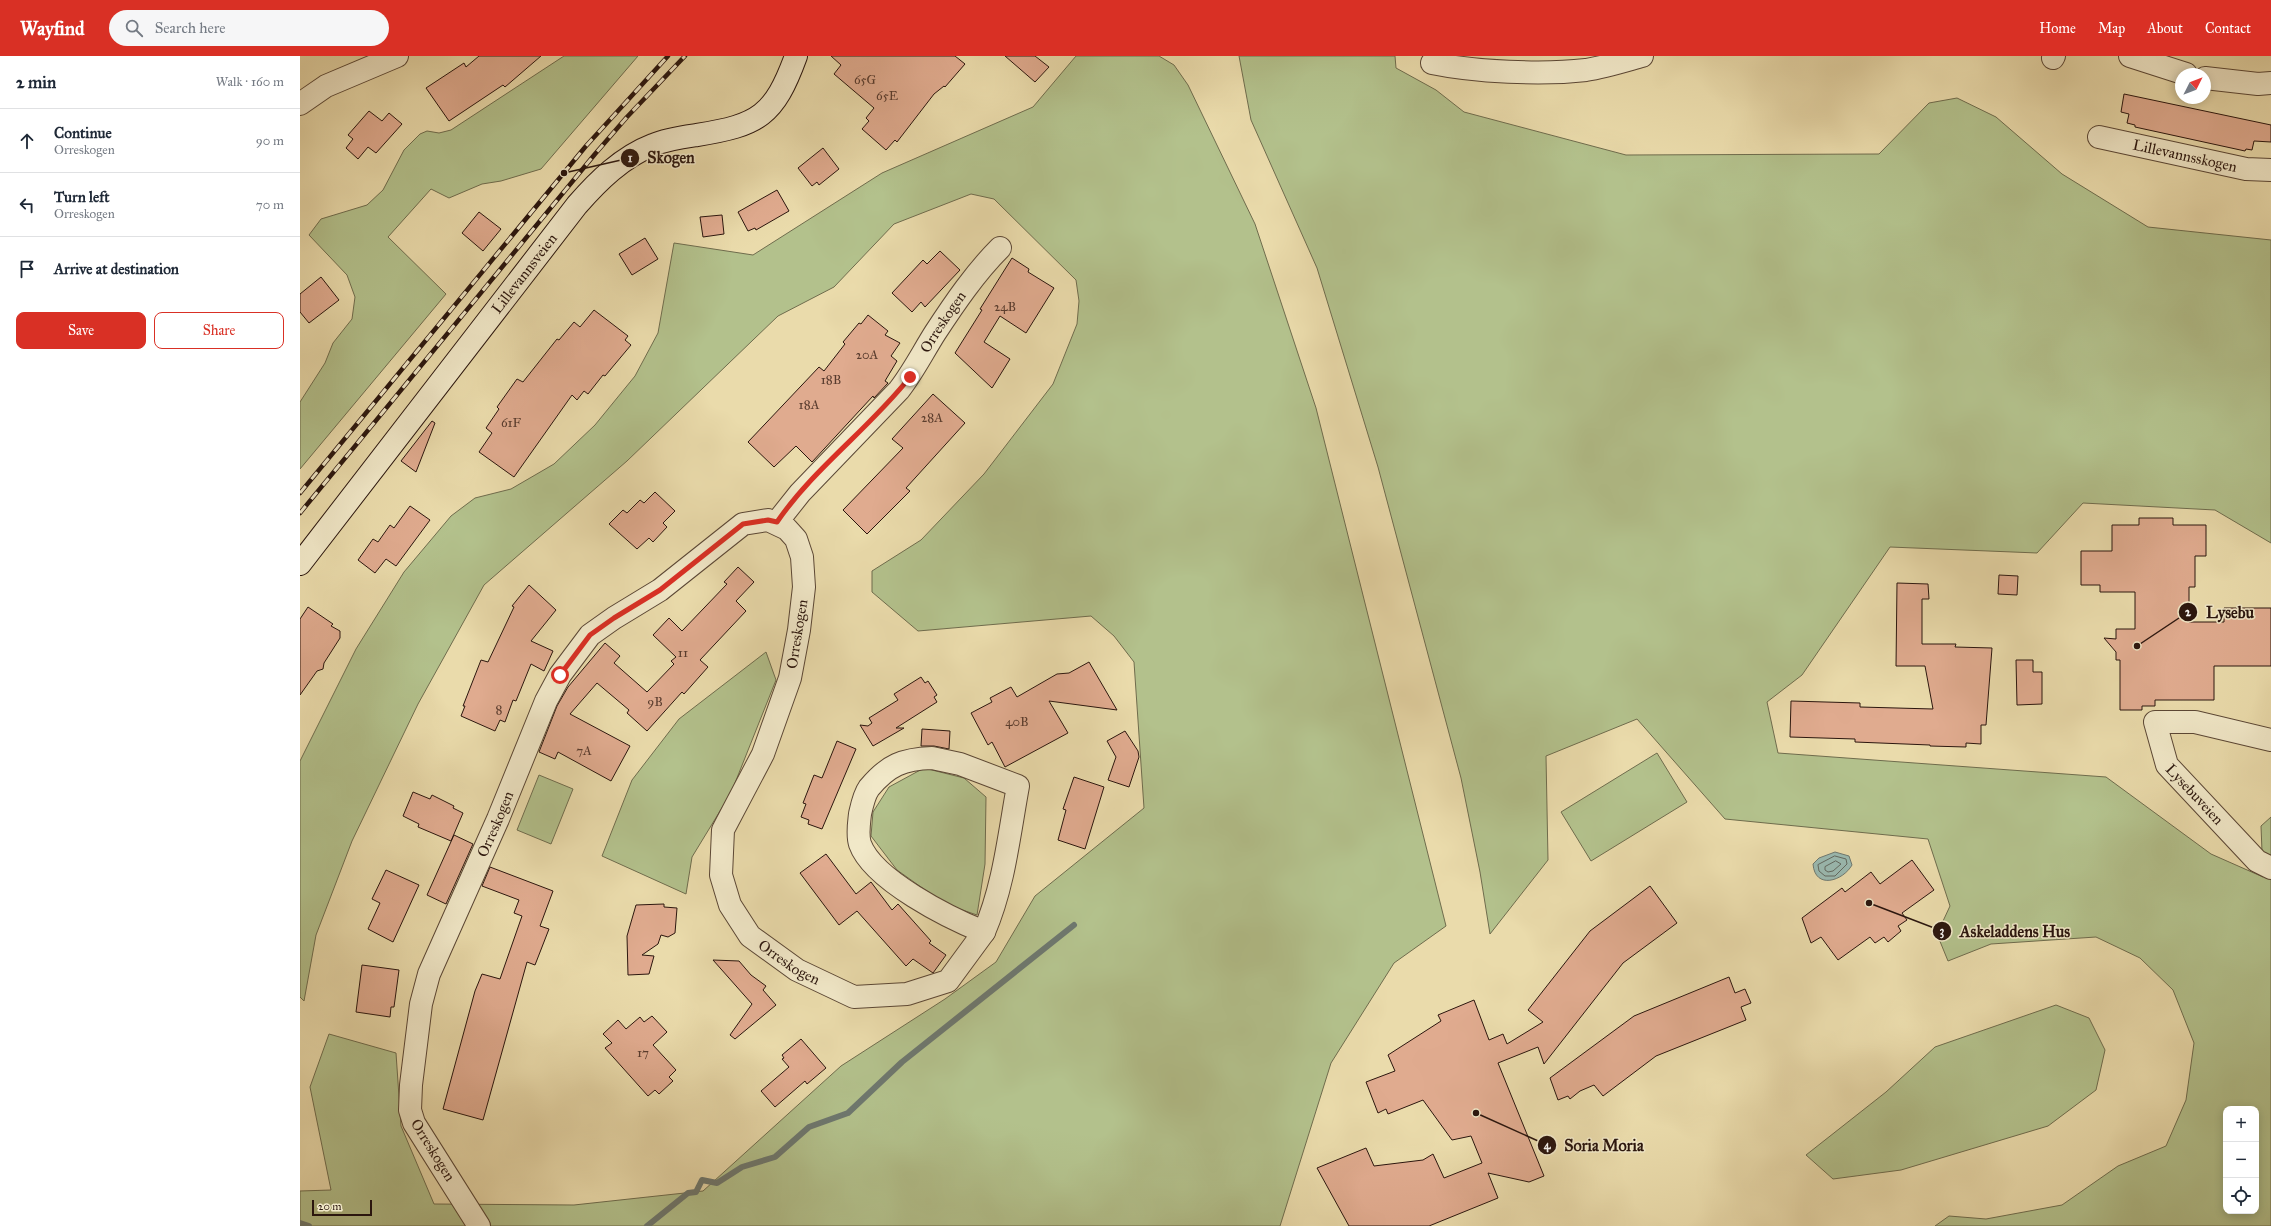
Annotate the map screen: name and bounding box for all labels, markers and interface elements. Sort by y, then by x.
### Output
search box [109,10,389,46]
text: Wayfind [20,17,85,40]
icon: search [123,17,145,39]
text: Search here [155,19,226,37]
text: Home [2039,20,2076,37]
text: Map [2098,20,2125,37]
text: About [2147,20,2183,37]
text: Contact [2205,20,2251,37]
north arrow [2175,68,2211,104]
text: 2 min [16,72,56,93]
house number: 65G [854,72,877,88]
text: Walk · 160 m [216,74,284,90]
house number: 65E [876,88,898,104]
text: Continue [54,124,112,142]
icon: ahead [16,130,38,152]
text: 90 m [256,133,284,149]
street label: Lillevannsskogen [2131,136,2239,176]
text: Orreskogen [54,142,115,158]
callout: Skogen [620,144,703,172]
text: Skogen [647,148,695,168]
text: 1 [628,151,633,165]
text: Turn left [54,188,110,206]
icon: left [16,194,38,216]
text: 70 m [256,197,284,213]
text: Orreskogen [54,206,115,222]
street label: Lillevannsveien [488,230,561,317]
icon: arrive [16,258,38,280]
text: Arrive at destination [54,260,179,278]
street label: Orreskogen [916,288,970,356]
house number: 24B [994,299,1016,315]
button: Save [16,312,146,349]
button: Share [154,312,284,349]
house number: 20A [856,347,879,363]
route end [901,368,919,386]
house number: 18B [821,372,841,388]
house number: 18A [799,397,820,413]
house number: 28A [921,410,943,426]
house number: 61F [501,415,522,431]
street label: Orreskogen [783,598,811,670]
callout: Lysebu [2178,598,2262,626]
text: Lysebu [2206,603,2254,623]
text: 2 [2185,605,2192,619]
house number: 11 [678,645,688,661]
route start [551,666,569,684]
house number: 9B [647,694,663,710]
house number: 8 [496,702,503,718]
house number: 40B [1005,714,1029,730]
house number: 7A [576,743,592,759]
street label: Lysebuveien [2162,760,2227,828]
street label: Orreskogen [473,788,517,860]
callout: Askeladdens Hus [1932,917,2078,945]
text: Askeladdens Hus [1959,922,2070,941]
text: 3 [1940,924,1945,939]
street label: Orreskogen [755,936,823,989]
house number: 17 [637,1045,649,1061]
map controls [2223,1106,2259,1214]
button: + [2223,1106,2259,1142]
street label: Orreskogen [407,1116,459,1184]
callout: Soria Moria [1537,1131,1652,1159]
text: Soria Moria [1564,1136,1645,1155]
text: 4 [1544,1138,1552,1153]
button: − [2223,1142,2259,1178]
button: locate [2223,1178,2259,1214]
scale bar [312,1198,372,1217]
text: 20 m [318,1200,341,1213]

